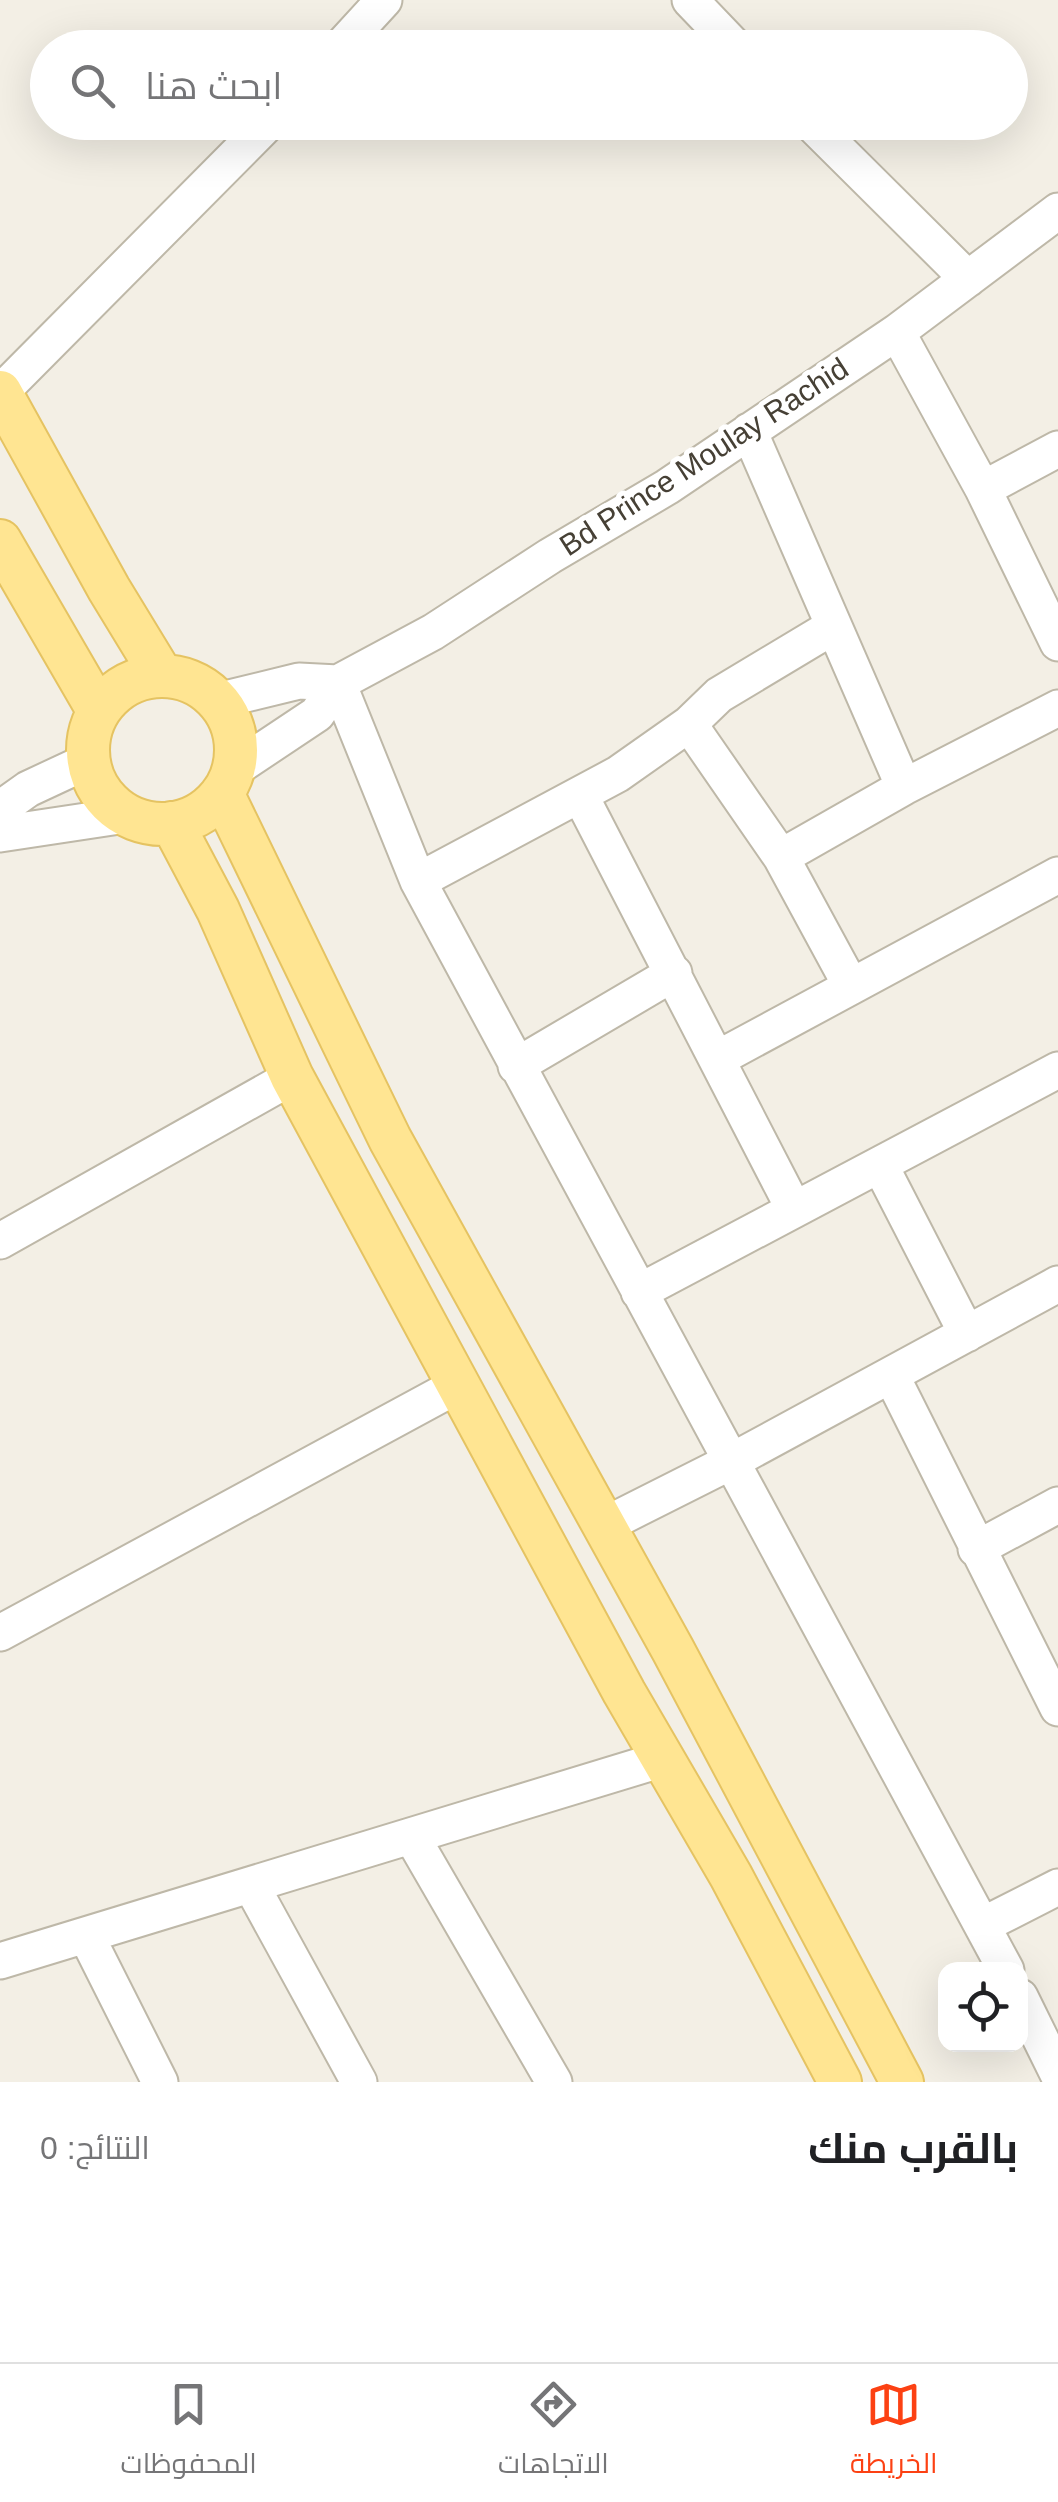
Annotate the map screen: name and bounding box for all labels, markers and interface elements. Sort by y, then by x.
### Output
search box [30,30,1028,140]
icon: search [65,58,120,113]
text: ابحث هنا [145,65,283,107]
street label: Bd Prince Moulay Rachid [553,351,854,562]
map controls [938,1962,1028,2052]
button: locate [938,1962,1028,2052]
text: بالقرب منك [808,2125,1018,2172]
text: النتائج: 0 [40,2130,150,2166]
tab: المحفوظات [121,2377,257,2489]
tab: الاتجاهات [498,2377,609,2489]
tab: الخريطة [850,2377,937,2489]

